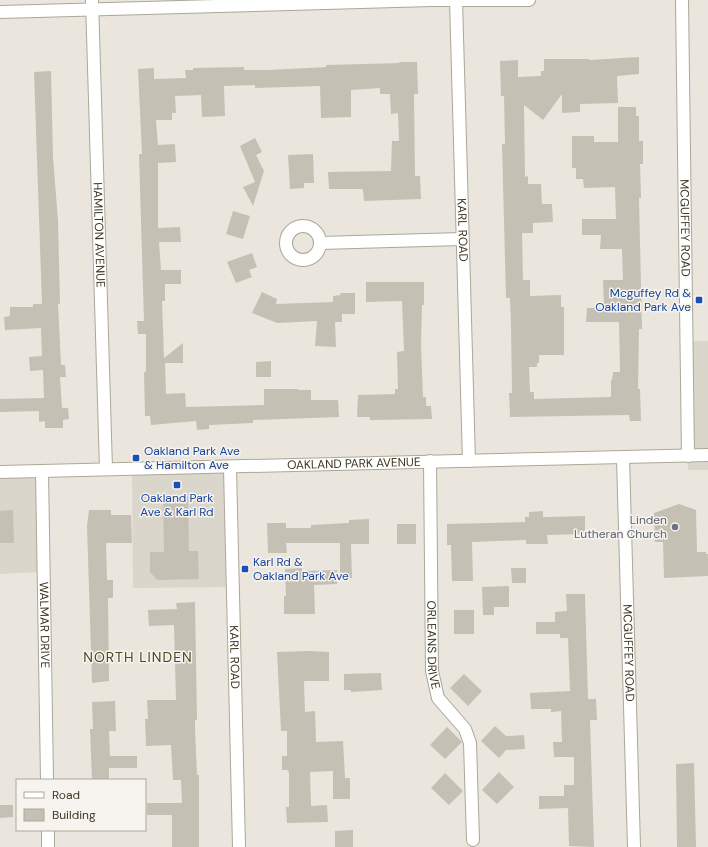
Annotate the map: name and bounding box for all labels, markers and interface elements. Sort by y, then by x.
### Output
street label: MCGUFFEY ROAD [676,179,694,277]
street label: HAMILTON AVENUE [89,182,109,288]
street label: KARL ROAD [454,198,471,262]
place label: Mcguffey Rd & Oakland Park Ave [595,285,691,315]
marker: Mcguffey Rd & Oakland Park Ave [694,295,704,305]
place label: Oakland Park Ave & Hamilton Ave [144,443,240,473]
marker: Oakland Park Ave & Hamilton Ave [131,453,141,463]
street label: OAKLAND PARK AVENUE [287,454,421,473]
marker: Oakland Park Ave & Karl Rd [172,480,182,490]
place label: Oakland Park Ave & Karl Rd [140,490,214,520]
place label: Linden Lutheran Church [574,512,667,542]
marker: Linden Lutheran Church [670,522,680,532]
place label: Karl Rd & Oakland Park Ave [253,554,349,584]
marker: Karl Rd & Oakland Park Ave [240,564,250,574]
street label: WALMAR DRIVE [36,582,53,669]
street label: ORLEANS DRIVE [423,600,444,691]
street label: MCGUFFEY ROAD [619,604,638,702]
street label: KARL ROAD [226,625,243,689]
district label: NORTH LINDEN [83,648,193,666]
legend [16,779,146,831]
text: Road [52,787,80,803]
text: Building [52,807,96,823]

